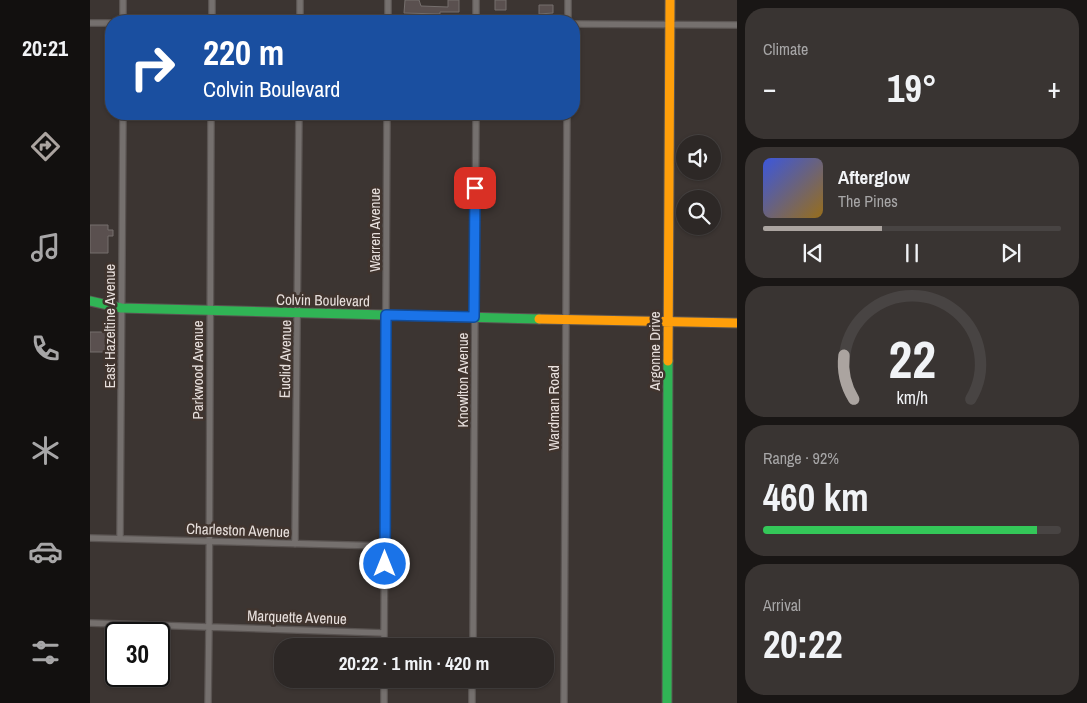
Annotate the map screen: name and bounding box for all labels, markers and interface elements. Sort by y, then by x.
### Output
text: 220 m [203,29,284,76]
text: 20:21 [22,33,68,63]
icon: right [120,35,185,100]
text: Climate [763,38,808,60]
text: 19° [887,63,937,114]
text: − [763,69,776,107]
text: + [1048,69,1061,107]
text: Colvin Boulevard [203,74,340,104]
icon: directions [28,129,63,164]
map controls [676,135,721,235]
button: sound [676,135,721,180]
text: Afterglow [838,164,910,190]
pin [454,167,496,209]
icon: arrive [461,174,489,202]
street label: Warren Avenue [364,188,385,272]
button: search [676,190,721,235]
text: The Pines [838,190,898,212]
icon: music [28,230,63,265]
icon: previous [799,239,827,267]
icon: pause [898,239,926,267]
icon: next [997,239,1025,267]
street label: East Hazeltine Avenue [99,264,120,388]
street label: Colvin Boulevard [276,289,370,311]
street label: Argonne Drive [644,311,665,392]
street label: Euclid Avenue [274,319,296,398]
street label: Parkwood Avenue [187,320,208,419]
text: 22 [888,324,936,394]
icon: phone [28,331,63,366]
street label: Knowlton Avenue [452,332,473,427]
street label: Wardman Road [543,365,564,451]
text: km/h [896,386,928,410]
icon: climate [28,433,63,468]
text: Range · 92% [763,447,839,469]
text: 460 km [763,472,869,523]
street label: Charleston Avenue [186,518,290,542]
icon: car [28,534,63,569]
position arrow [358,537,410,589]
text: Arrival [763,594,801,616]
street label: Marquette Avenue [247,605,347,629]
text: 20:22 [763,619,843,670]
speed limit sign: 30 [105,622,170,687]
icon: filters [28,635,63,670]
text: 20:22 · 1 min · 420 m [339,650,489,676]

